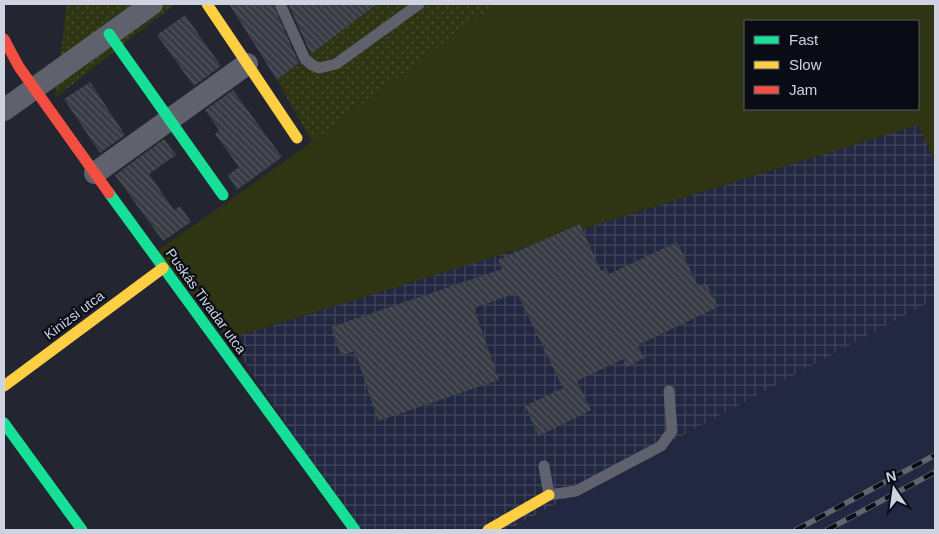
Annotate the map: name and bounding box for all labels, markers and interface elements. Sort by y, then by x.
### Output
legend [744,20,919,110]
text: Fast [789,31,819,48]
text: Slow [789,56,822,73]
text: Jam [789,81,817,98]
street label: Puskás Tivadar utca [162,245,250,357]
street label: Kinizsi utca [41,287,107,343]
north arrow [869,464,919,514]
text: N [884,467,898,485]

